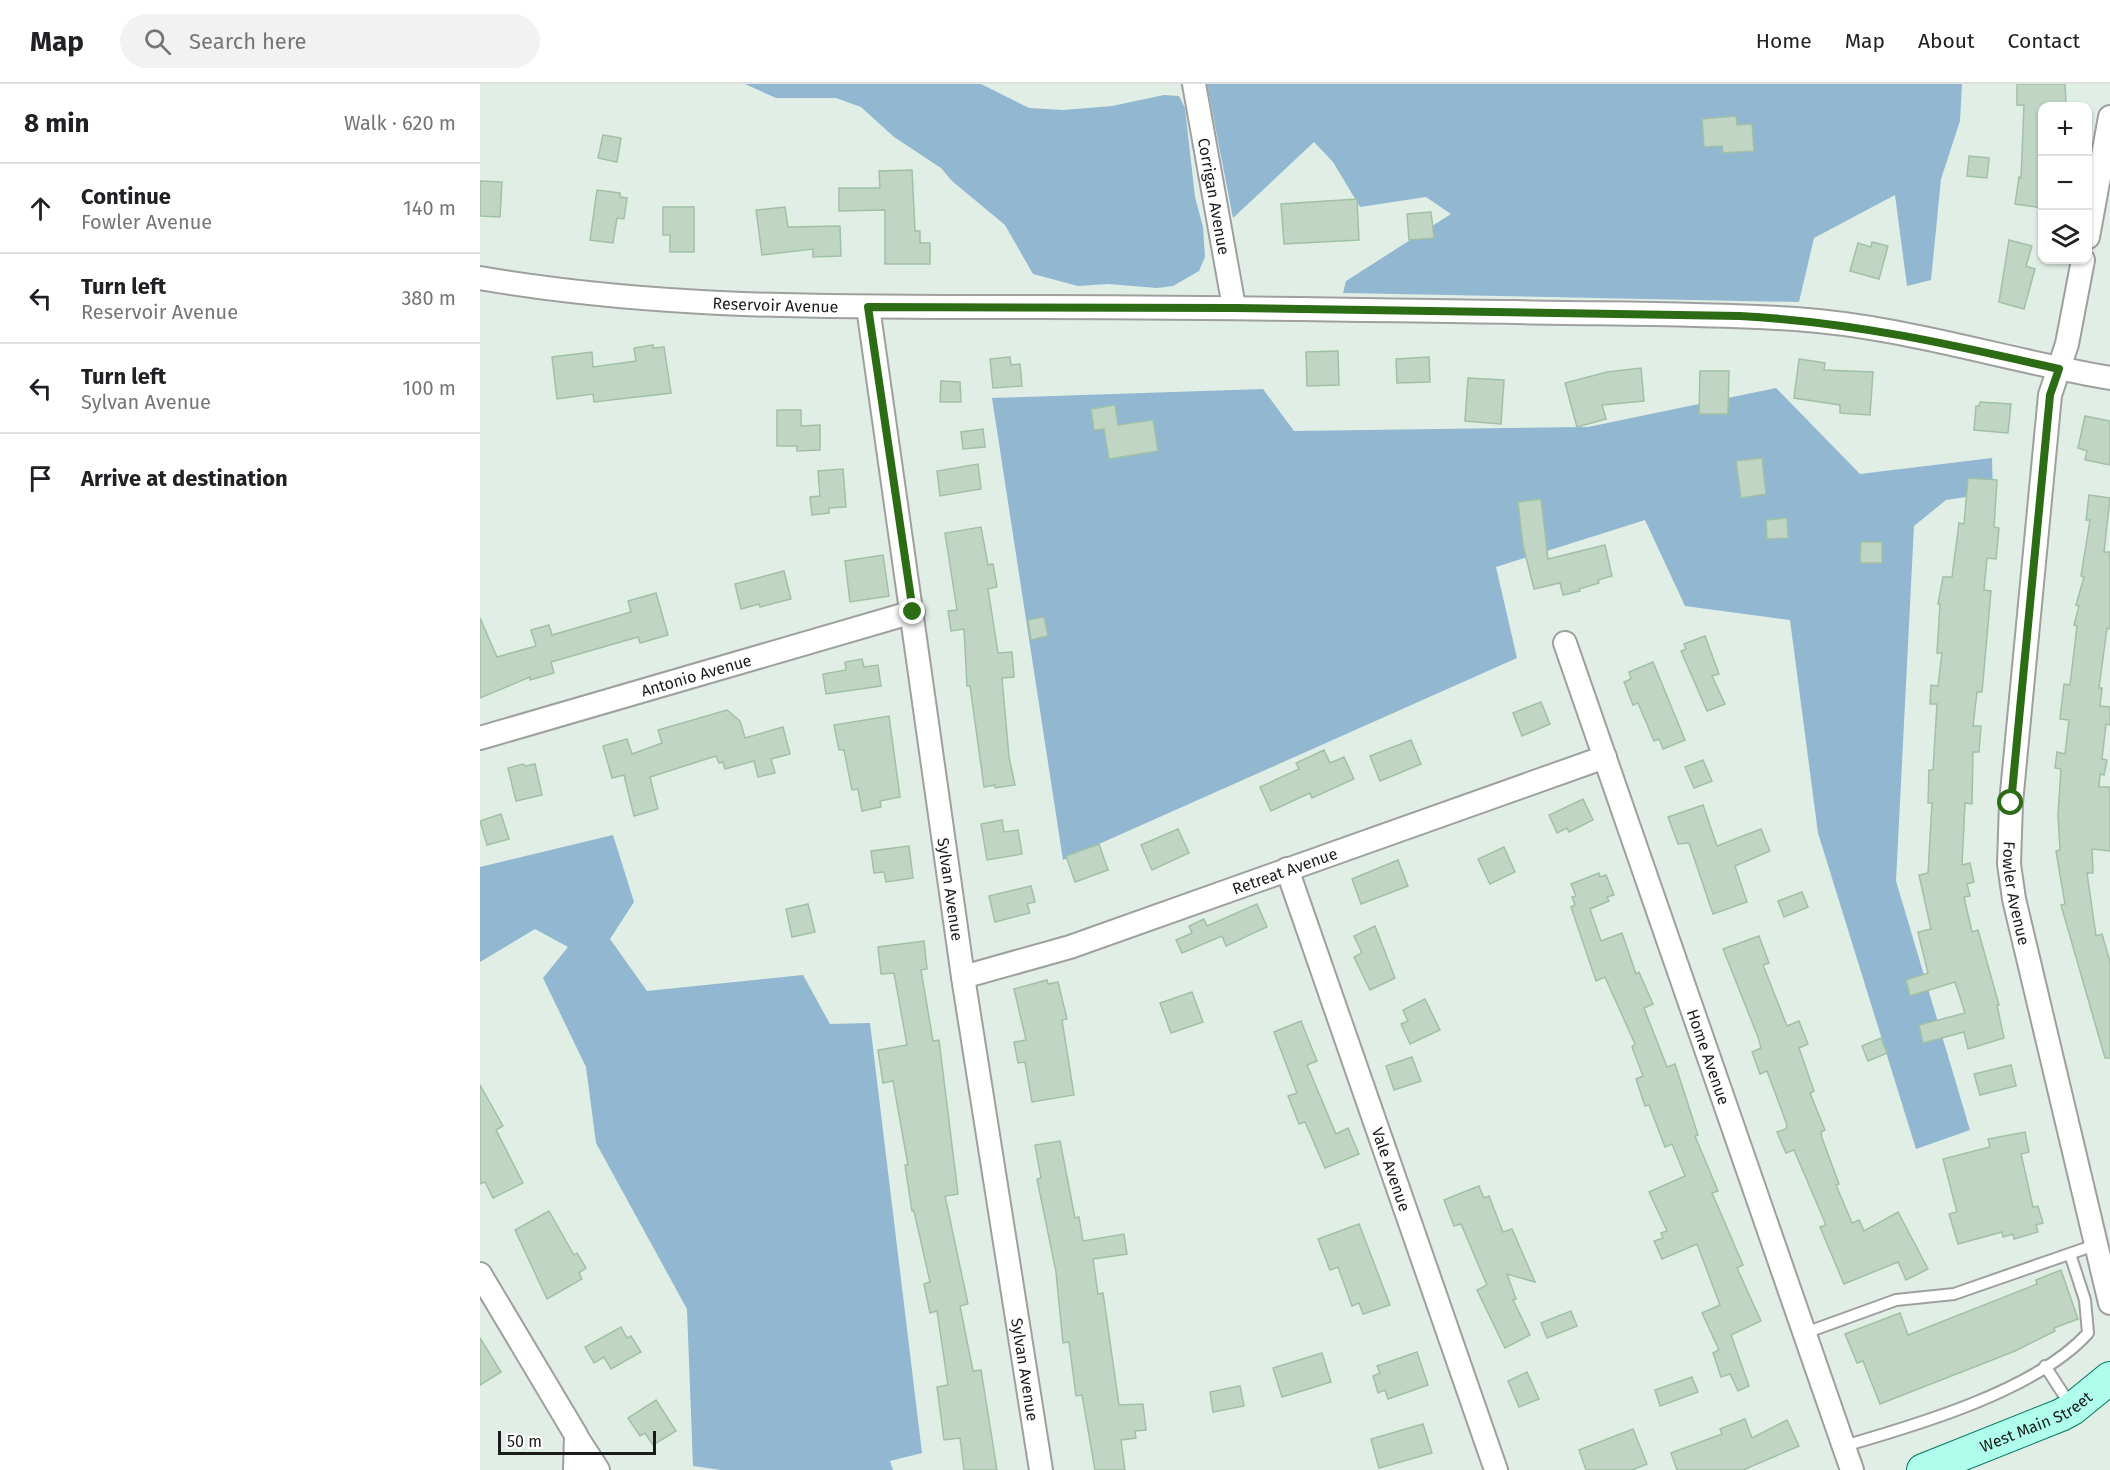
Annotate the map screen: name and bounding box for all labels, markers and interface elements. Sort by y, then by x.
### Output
search box [120,14,540,68]
text: Map [30,25,84,58]
icon: search [141,25,174,58]
text: Search here [189,28,307,55]
text: Home [1756,28,1812,54]
text: Map [1845,28,1885,54]
text: About [1918,28,1975,54]
text: Contact [2008,28,2080,54]
map controls [2038,102,2092,264]
button: + [2038,102,2092,156]
text: 8 min [24,108,90,139]
text: Walk · 620 m [344,111,456,135]
street label: Corrigan Avenue [1194,136,1233,256]
button: − [2038,156,2092,210]
text: Continue [81,183,171,210]
icon: ahead [24,192,57,225]
text: 140 m [403,196,456,220]
text: Fowler Avenue [81,210,212,234]
button: layers [2038,210,2092,264]
text: Turn left [81,273,166,300]
icon: left [24,282,57,315]
text: 380 m [401,286,456,310]
street label: Reservoir Avenue [712,294,839,316]
text: Reservoir Avenue [81,300,238,324]
text: Turn left [81,363,166,390]
icon: left [24,372,57,405]
text: 100 m [403,376,456,400]
text: Sylvan Avenue [81,390,211,414]
icon: arrive [24,462,57,495]
text: Arrive at destination [81,465,288,492]
route end [899,598,925,624]
street label: Antonio Avenue [639,651,754,701]
route start [1997,789,2023,815]
street label: Sylvan Avenue [933,836,967,942]
street label: Fowler Avenue [1999,841,2034,947]
street label: Retreat Avenue [1230,844,1340,899]
street label: Home Avenue [1683,1007,1734,1107]
street label: Vale Avenue [1368,1125,1414,1214]
street label: Sylvan Avenue [1007,1317,1042,1422]
street label: West Main Street [1977,1387,2096,1456]
scale bar [498,1428,656,1456]
text: 50 m [507,1432,542,1451]

